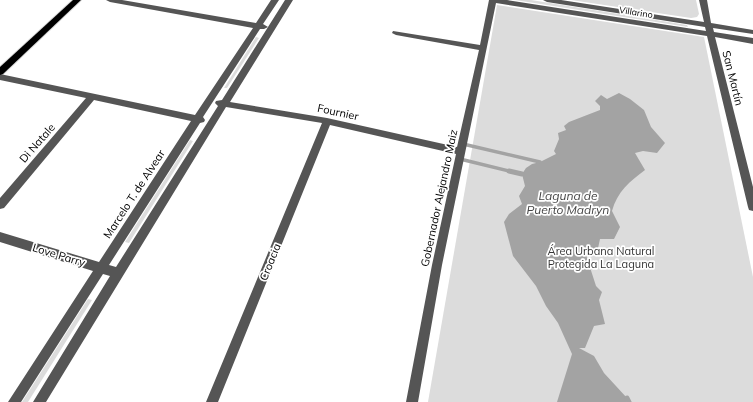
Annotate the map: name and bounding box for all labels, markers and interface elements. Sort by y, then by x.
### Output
street label: Villarino [618,4,654,20]
street label: San Martín [719,49,747,107]
street label: Fournier [316,101,360,123]
street label: Di Natale [16,120,58,166]
street label: Gobernador Alejandro Maiz [418,128,460,268]
street label: Marcelo T. de Alvear [100,147,168,241]
water label: Laguna de Puerto Madryn [527,188,609,217]
street label: Love Parry [31,240,87,270]
street label: Croacia [256,241,284,283]
park label: Área Urbana Natural Protegida La Laguna [548,244,654,271]

